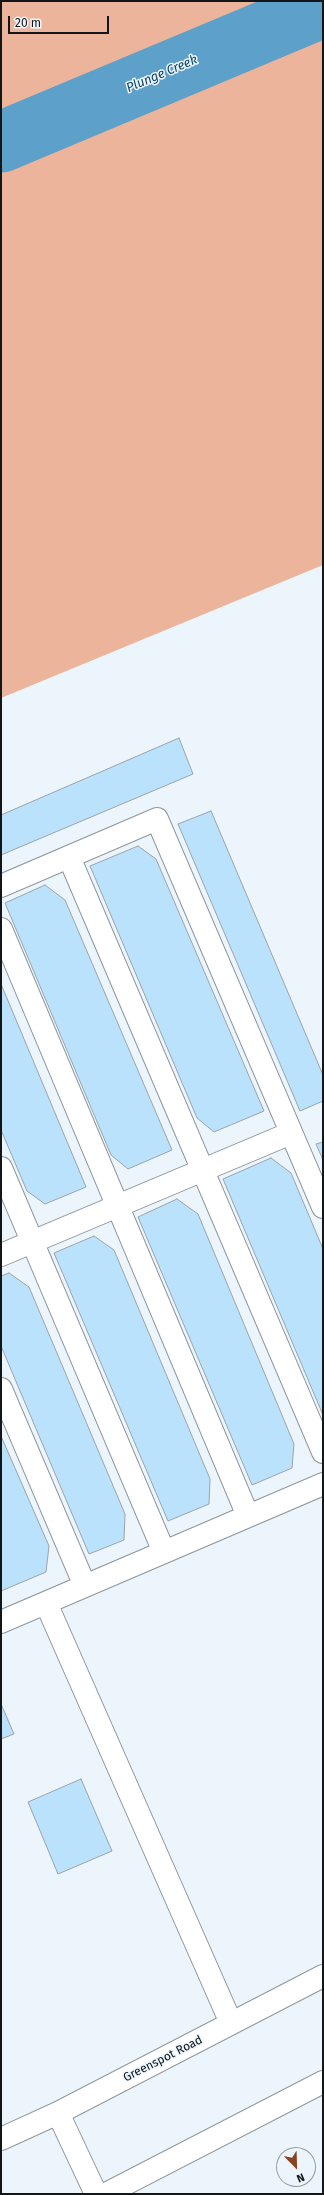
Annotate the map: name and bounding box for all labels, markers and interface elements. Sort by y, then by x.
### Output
scale bar [10,8,111,34]
text: 20 m [15,16,41,30]
water label: Plunge Creek [124,52,200,96]
street label: Greenspot Road [121,2033,205,2085]
north arrow [276,2147,316,2187]
text: N [295,2170,306,2185]

